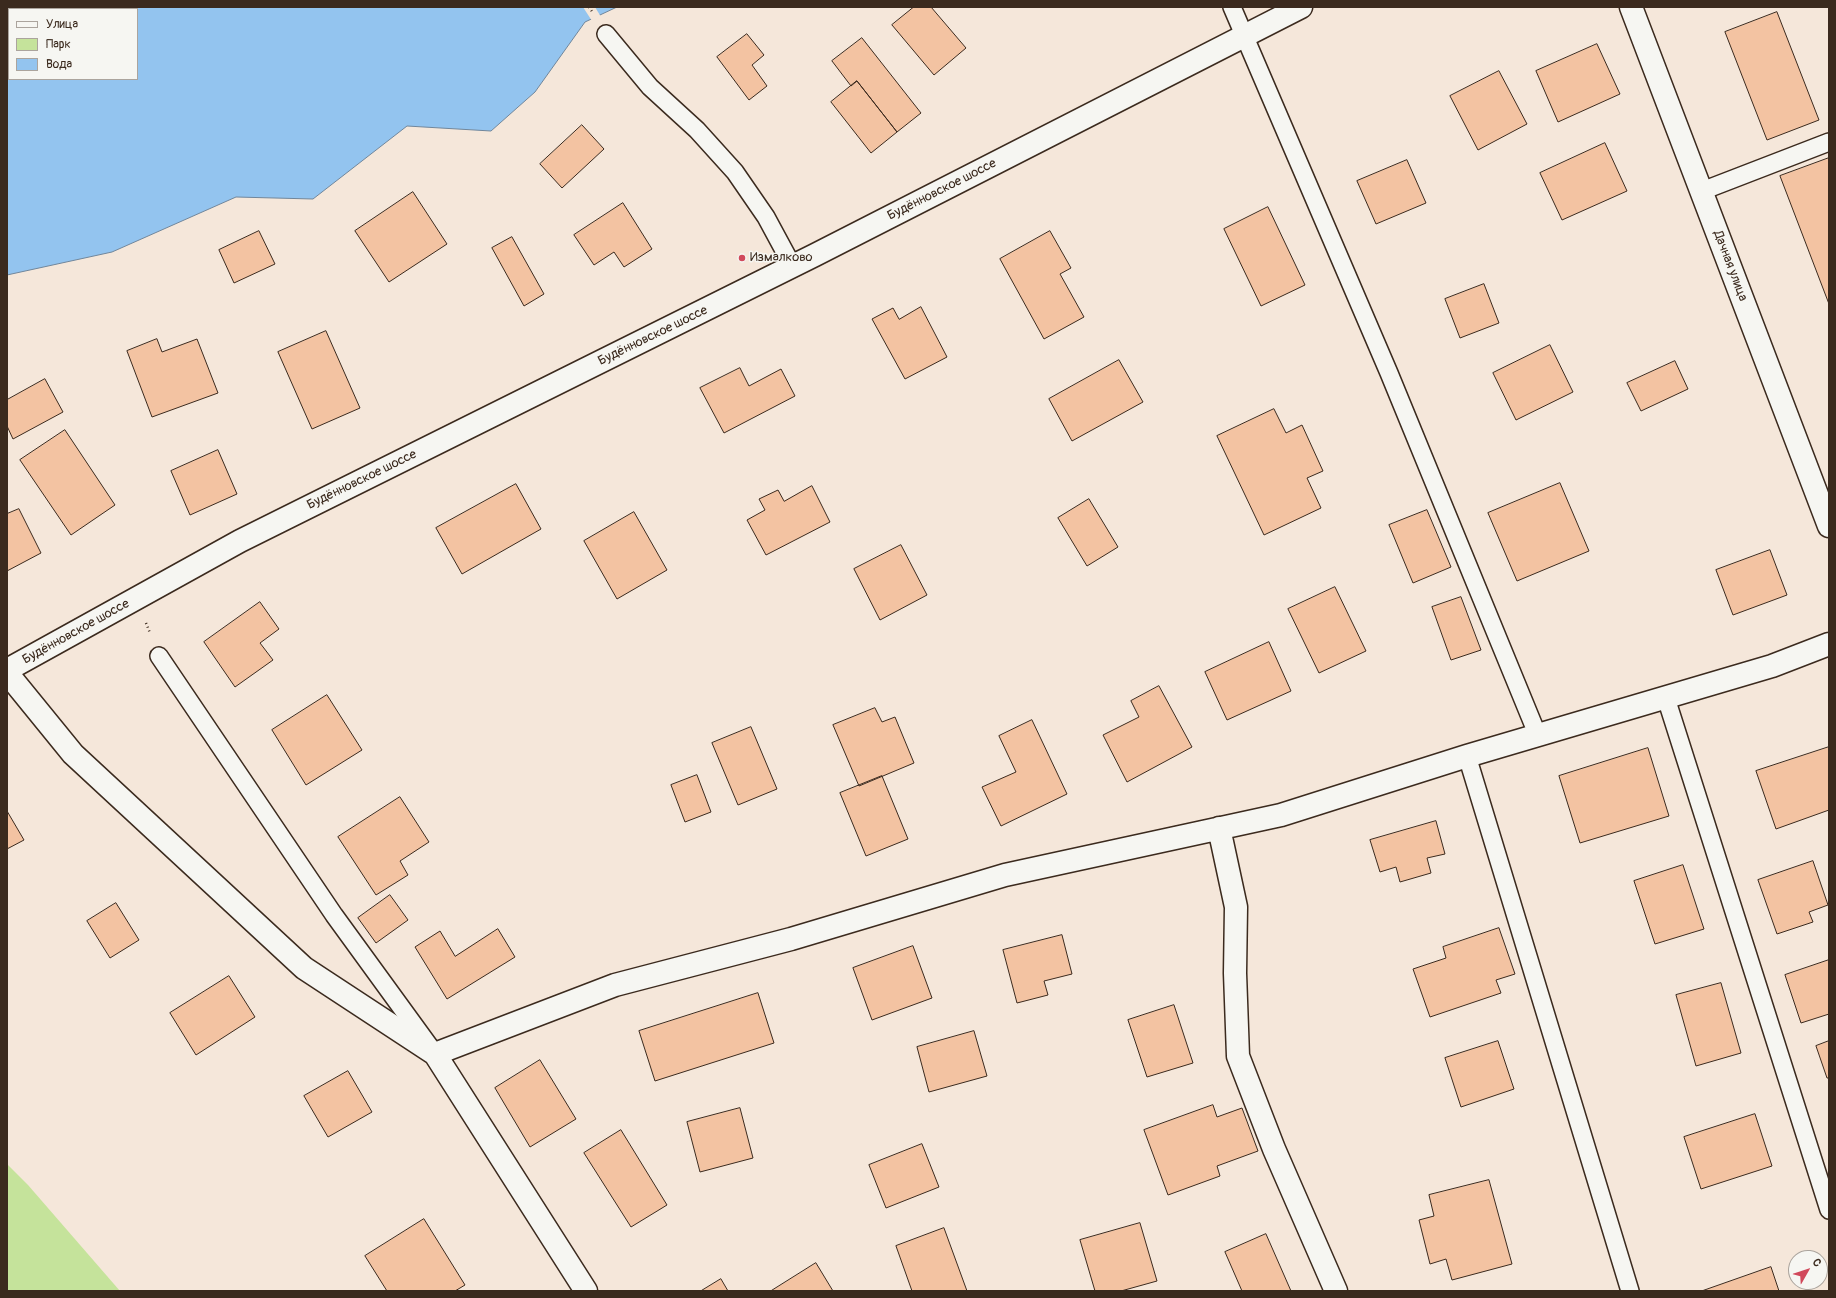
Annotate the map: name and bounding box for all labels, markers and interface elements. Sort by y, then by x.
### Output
legend [8,8,138,80]
text: Улица [46,17,78,32]
text: Парк [46,37,71,52]
text: Вода [46,57,72,72]
street label: Будённовское шоссе [885,156,999,224]
street label: Дачная улица [1709,229,1751,303]
place label: Измалково [750,250,813,266]
marker: Измалково [737,253,747,263]
street label: Будённовское шоссе [596,303,710,369]
street label: Будённовское шоссе [305,447,419,513]
street label: Будённовское шоссе [20,596,132,668]
north arrow [1788,1250,1828,1290]
text: С [1810,1256,1824,1269]

